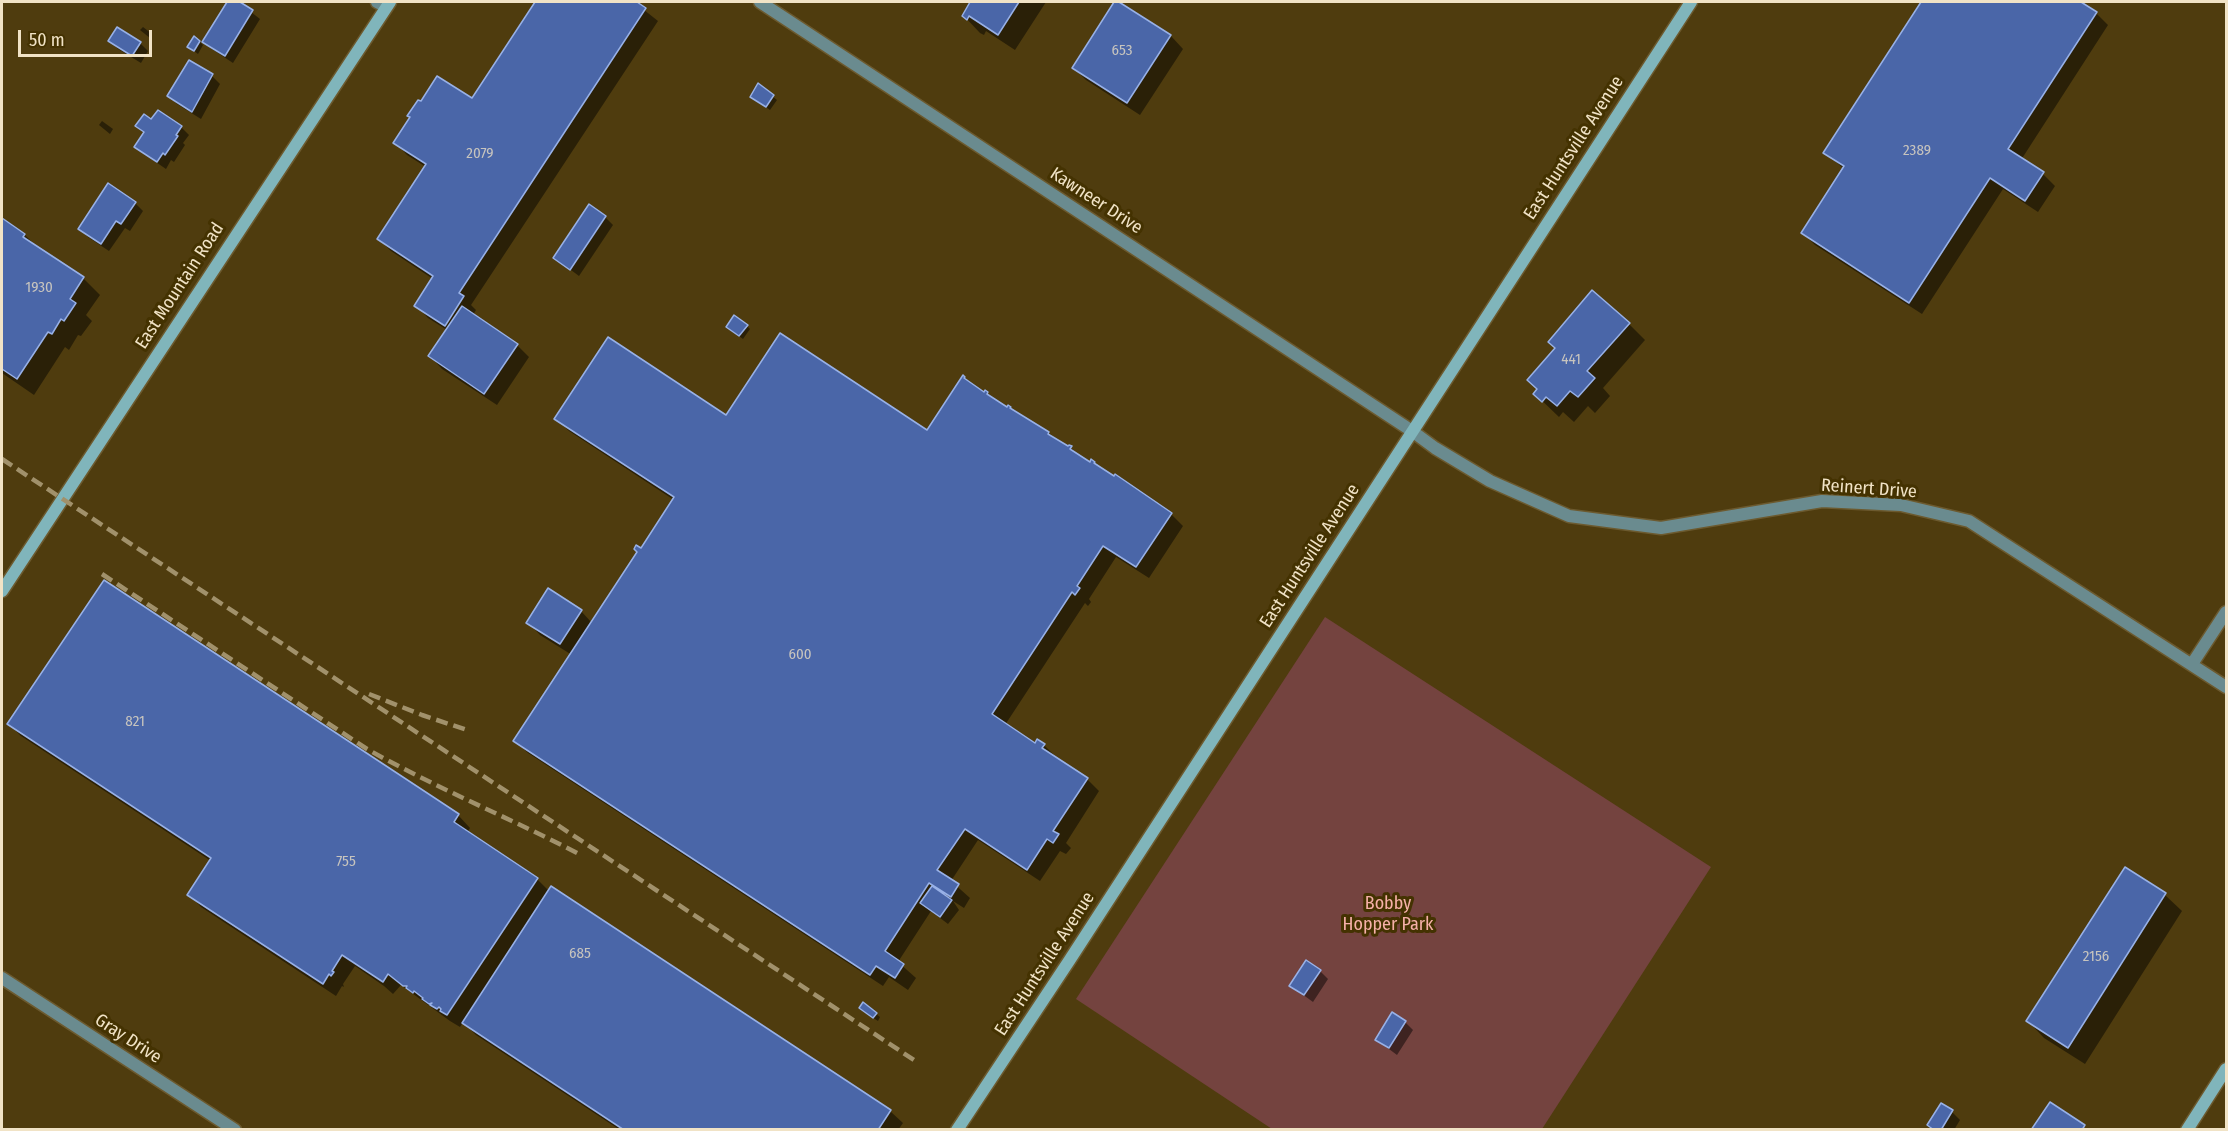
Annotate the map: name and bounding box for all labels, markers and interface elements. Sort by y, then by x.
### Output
scale bar [21,18,154,56]
text: 50 m [29,29,65,51]
house number: 653 [1112,42,1132,60]
street label: East Huntsville Avenue [1519,72,1629,224]
house number: 2389 [1903,142,1931,160]
house number: 2079 [466,145,494,163]
street label: Kawneer Drive [1046,163,1146,239]
street label: East Mountain Road [131,219,229,353]
house number: 1930 [25,279,53,297]
house number: 441 [1561,351,1581,369]
street label: Reinert Drive [1820,475,1918,503]
street label: East Huntsville Avenue [1255,480,1365,632]
house number: 600 [788,646,812,664]
house number: 821 [125,713,145,731]
house number: 755 [336,853,356,871]
street label: East Huntsville Avenue [990,888,1100,1040]
park label: Bobby Hopper Park [1343,893,1433,936]
house number: 685 [569,945,591,963]
house number: 2156 [2083,948,2109,966]
street label: Gray Drive [91,1010,165,1068]

